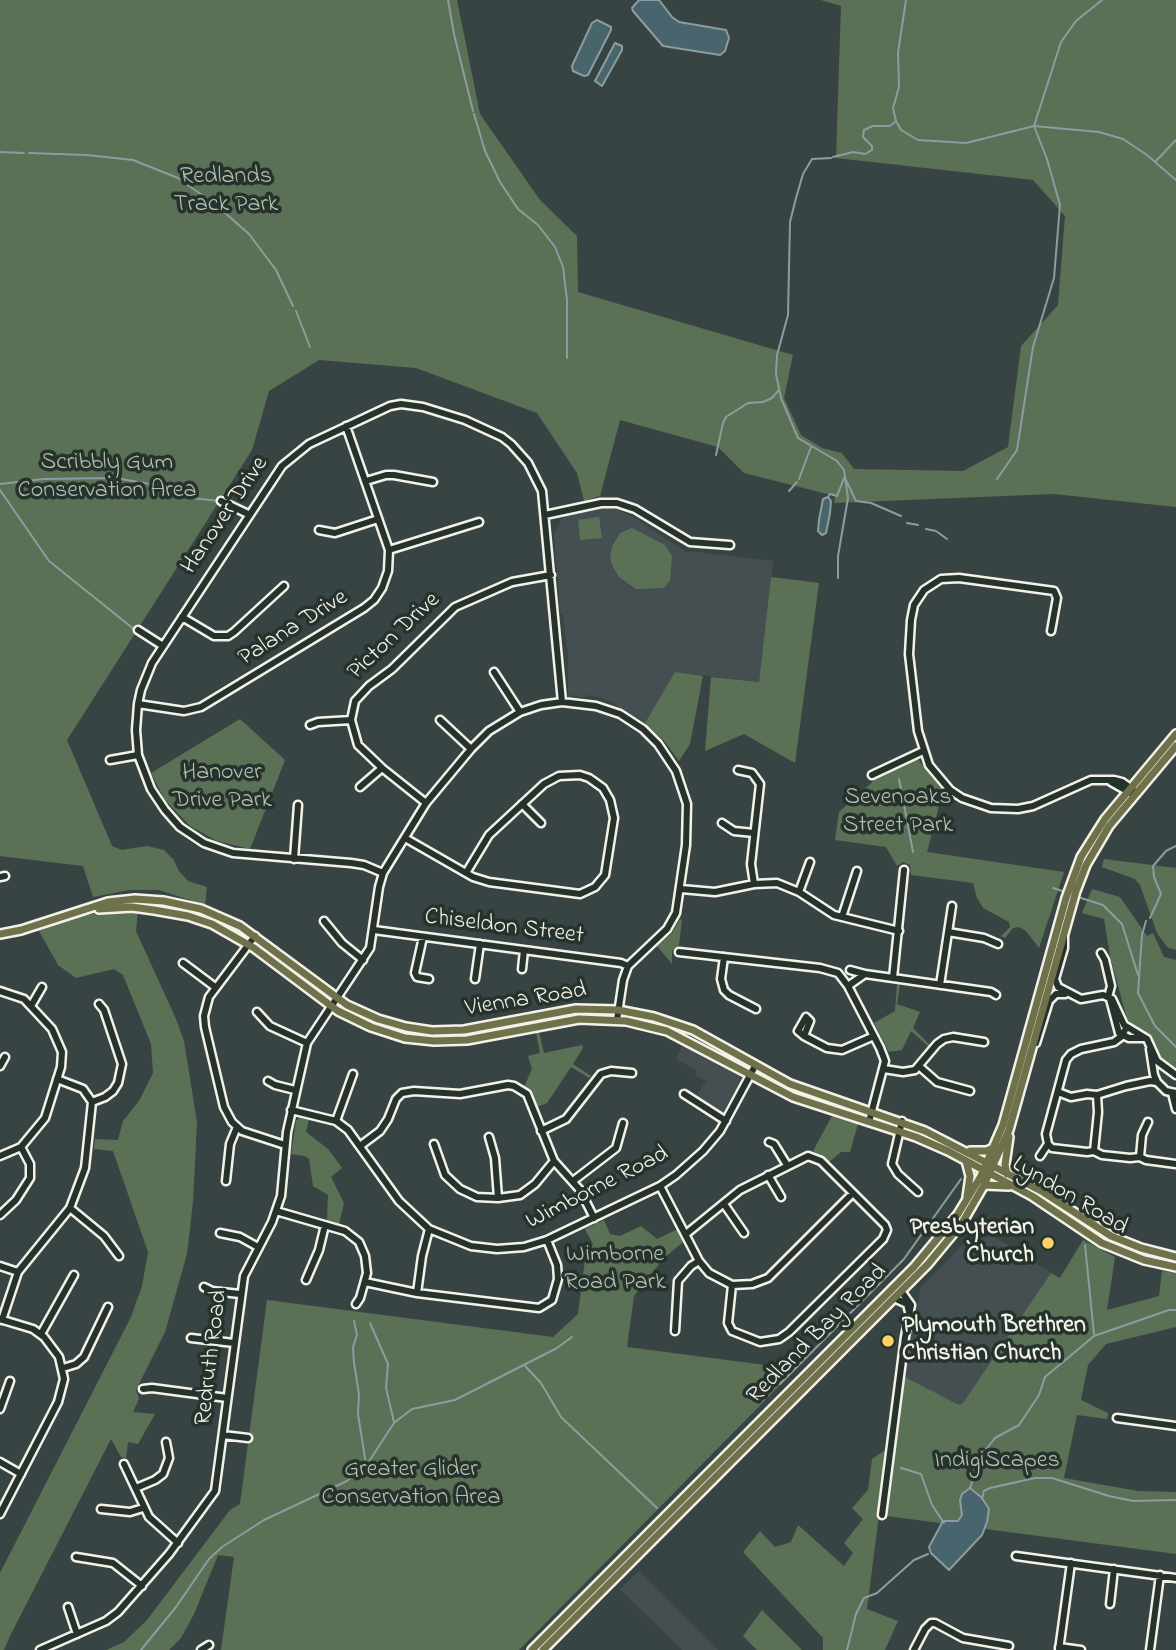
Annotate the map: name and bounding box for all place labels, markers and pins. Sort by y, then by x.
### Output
place label: Presbyterian Church [910,1215,1034,1271]
marker: Presbyterian Church [1040,1235,1056,1251]
place label: Plymouth Brethren Christian Church [902,1313,1086,1369]
marker: Plymouth Brethren Christian Church [880,1333,896,1349]

